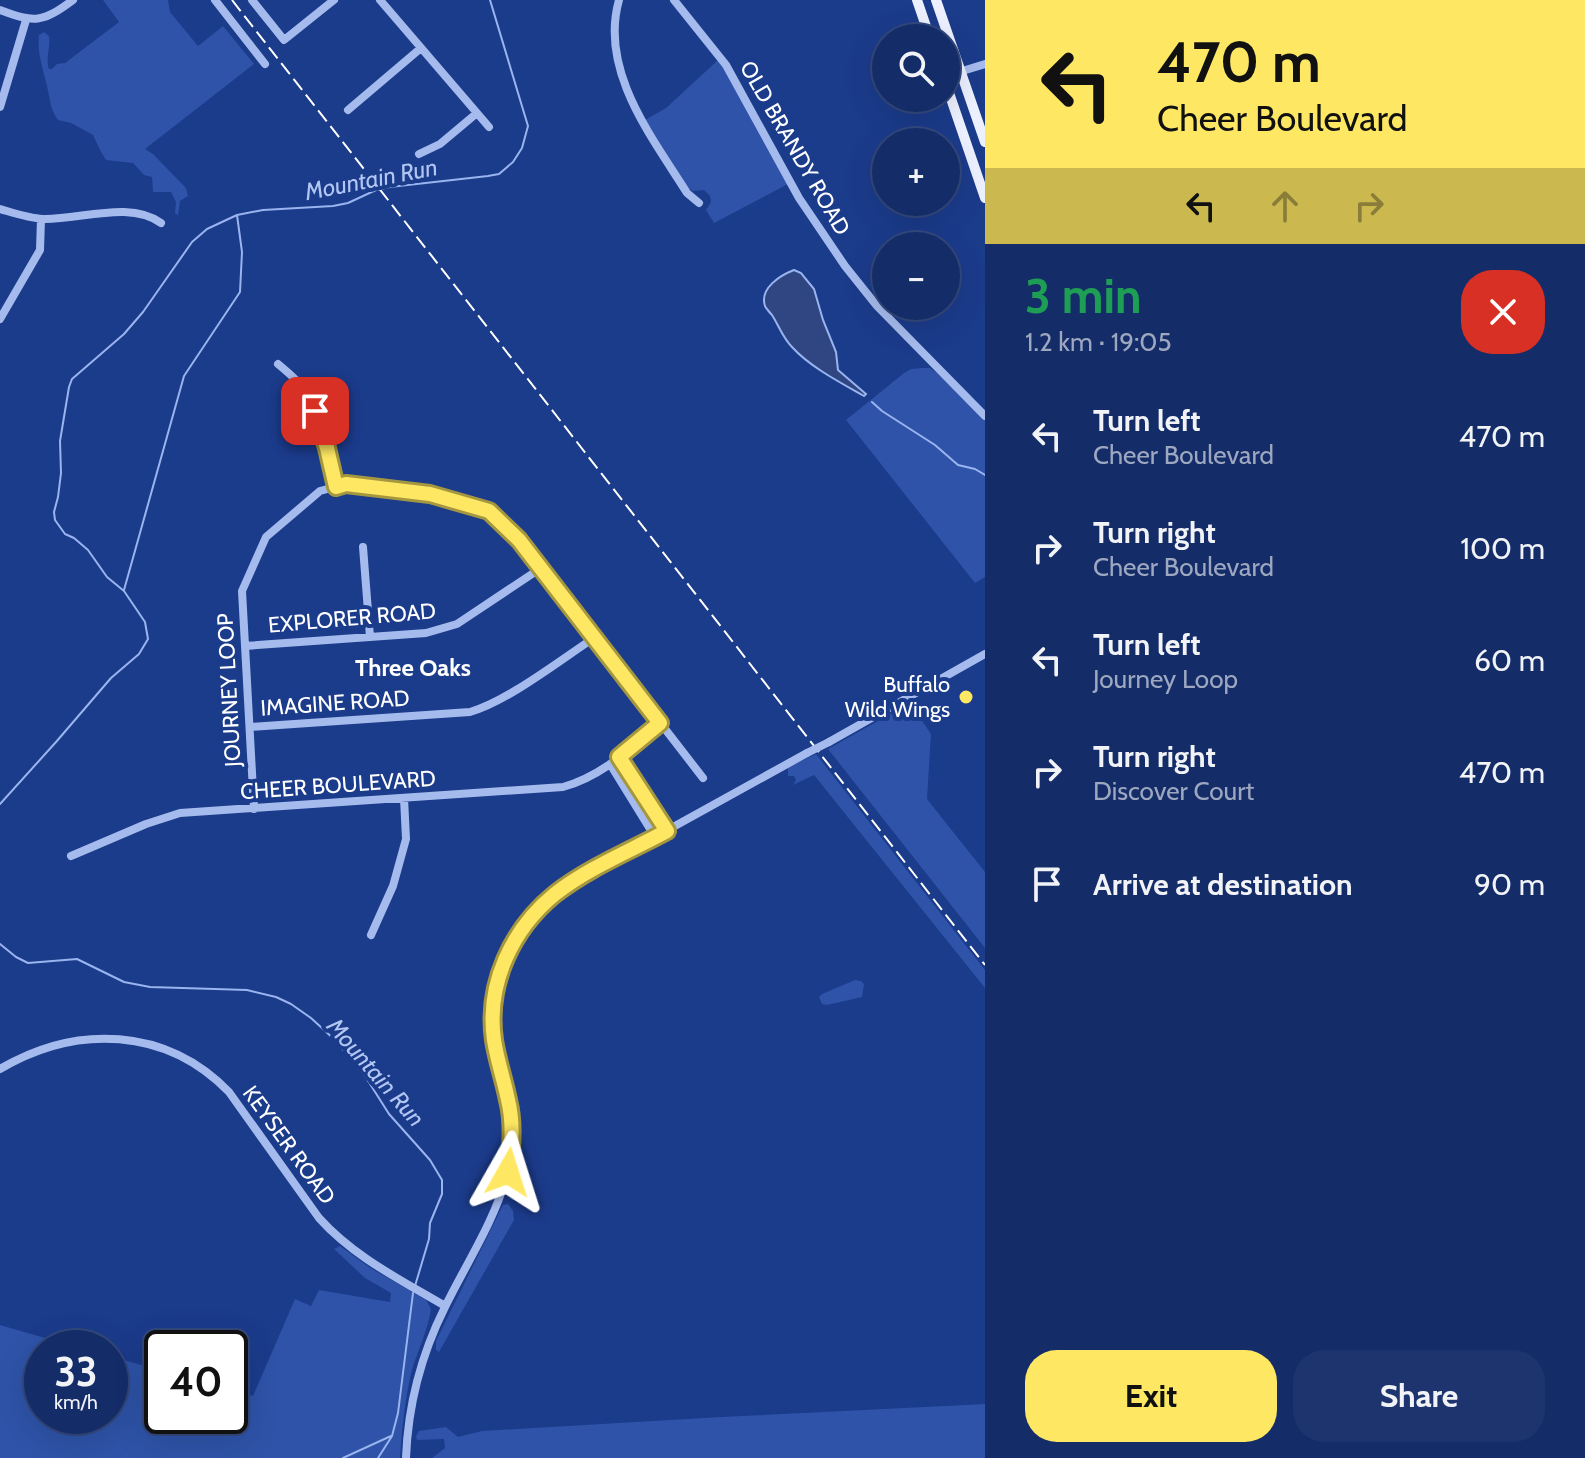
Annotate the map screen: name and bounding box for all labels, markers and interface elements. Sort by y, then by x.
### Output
map controls [872,24,960,320]
button: search [872,24,960,112]
text: 470 m [1157,28,1321,96]
icon: left [1025,32,1129,136]
street label: OLD BRANDY ROAD [734,56,856,240]
text: Cheer Boulevard [1157,96,1407,140]
button: + [872,128,960,216]
water label: Mountain Run [301,152,440,206]
icon: left [1179,184,1223,228]
icon: ahead [1263,184,1307,228]
icon: right [1347,184,1391,228]
button: − [872,232,960,320]
text: 3 min [1025,267,1141,325]
button: close [1461,270,1545,354]
text: 1.2 km · 19:05 [1025,326,1172,358]
pin [281,377,349,445]
icon: arrive [293,389,337,433]
text: Turn left [1093,402,1201,439]
icon: left [1025,414,1069,458]
text: 470 m [1459,418,1545,455]
text: Cheer Boulevard [1093,439,1274,471]
text: Turn right [1093,514,1216,551]
icon: right [1025,526,1069,570]
text: 100 m [1460,530,1545,567]
text: Cheer Boulevard [1093,551,1274,583]
street label: EXPLORER ROAD [267,597,437,639]
street label: JOURNEY LOOP [211,612,247,769]
text: Turn left [1093,626,1201,663]
icon: left [1025,638,1069,682]
text: 60 m [1474,642,1545,679]
district label: Three Oaks [355,653,471,682]
text: Journey Loop [1093,663,1238,695]
place label: Buffalo Wild Wings [845,671,950,723]
street label: IMAGINE ROAD [260,684,410,722]
marker: Buffalo Wild Wings [957,688,975,706]
text: Turn right [1093,738,1216,775]
icon: right [1025,750,1069,794]
text: 470 m [1459,754,1545,791]
street label: CHEER BOULEVARD [239,765,437,805]
text: Discover Court [1093,775,1254,807]
icon: arrive [1025,862,1069,906]
text: Arrive at destination [1093,866,1353,903]
text: 90 m [1474,866,1545,903]
water label: Mountain Run [320,1011,431,1132]
street label: KEYSER ROAD [237,1080,341,1210]
position arrow [466,1130,550,1214]
speed limit sign: 40 [144,1330,248,1434]
text: 33 [54,1347,98,1396]
button: Exit [1025,1350,1277,1442]
button: Share [1293,1350,1545,1442]
text: km/h [54,1390,98,1414]

